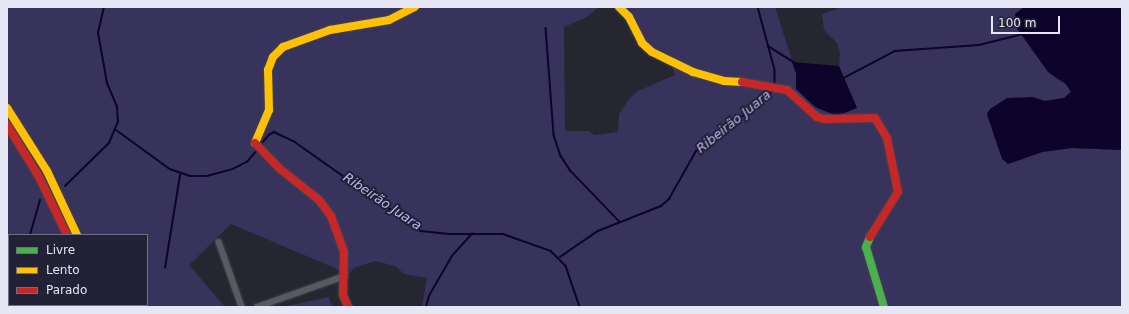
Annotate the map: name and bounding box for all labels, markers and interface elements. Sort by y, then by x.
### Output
scale bar [993,8,1062,34]
text: 100 m [998,16,1036,30]
water label: Ribeirão Juara [694,87,774,157]
water label: Ribeirão Juara [340,170,424,234]
legend [8,234,148,306]
text: Livre [46,243,75,257]
text: Lento [46,263,80,277]
text: Parado [46,283,87,297]

